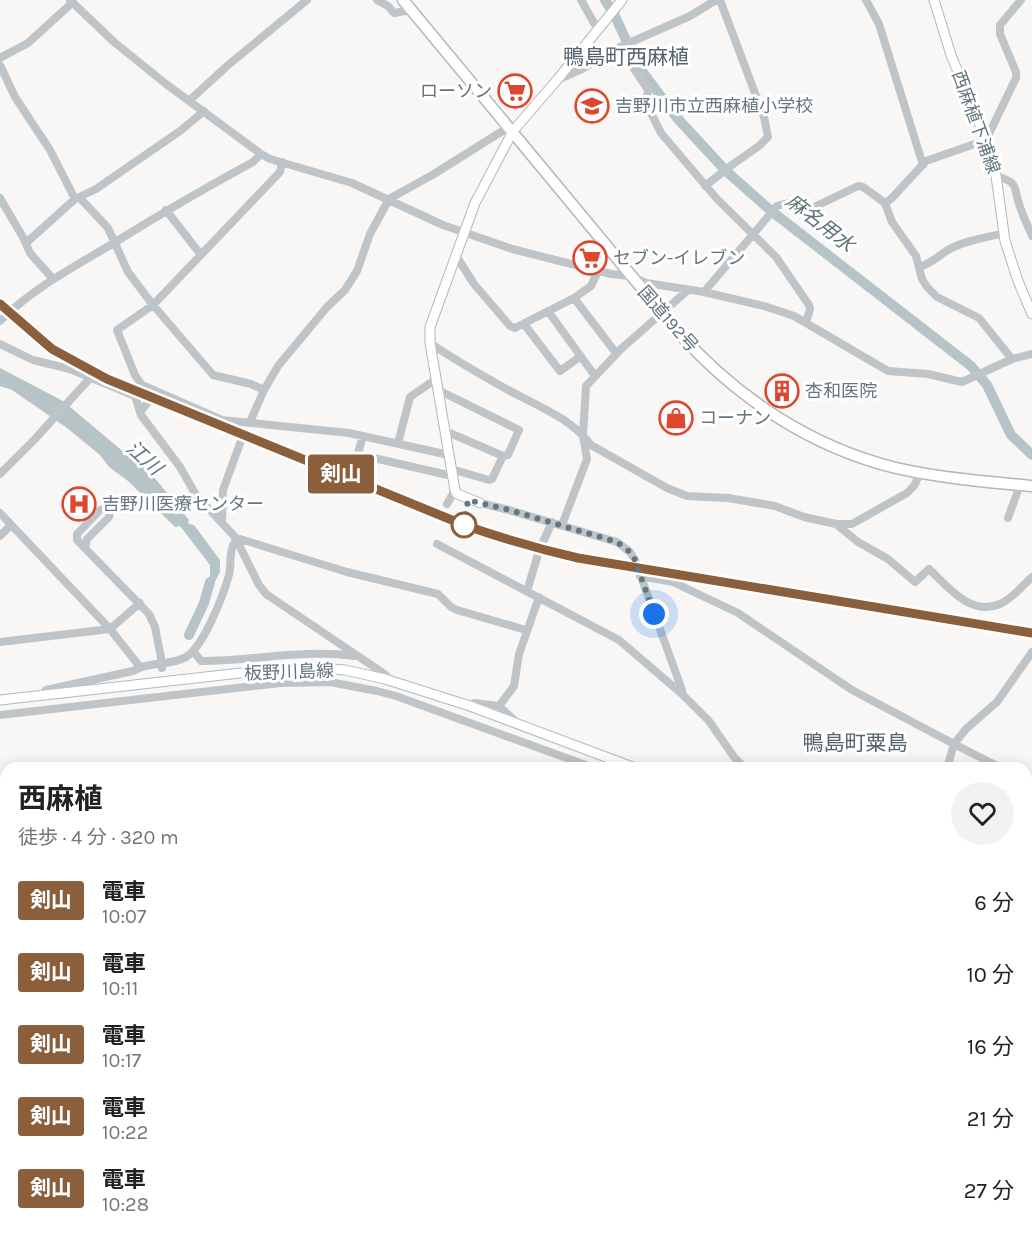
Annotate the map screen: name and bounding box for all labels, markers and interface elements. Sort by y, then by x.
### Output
district label: 鴨島町西麻植 [563,45,689,69]
street label: 西麻植下浦線 [947,67,1005,177]
supermarket icon: ローソン [497,73,533,109]
place label: ローソン [420,80,492,102]
school or university icon: 吉野川市立西麻植小学校 [574,88,610,124]
place label: 吉野川市立西麻植小学校 [615,95,813,117]
water label: 麻名用水 [781,189,860,258]
supermarket icon: セブン-イレブン [572,240,608,276]
place label: セブン-イレブン [613,247,745,269]
street label: 国道192号 [633,281,703,357]
building icon: 杏和医院 [764,373,800,409]
place label: 杏和医院 [805,380,877,402]
shop icon: コーナン [658,400,694,436]
place label: コーナン [699,407,771,429]
water label: 江川 [121,436,168,481]
line badge: 剣山 [314,454,368,494]
text: 剣山 [320,462,362,486]
hospital icon: 吉野川医療センター [61,486,97,522]
place label: 吉野川医療センター [102,493,264,515]
unlabelled marker [451,512,477,538]
your location [639,599,669,629]
street label: 板野川島線 [244,659,334,685]
district label: 鴨島町粟島 [803,731,908,755]
text: 西麻植 [18,782,102,815]
button: heart [951,782,1014,845]
text: 徒歩 · 4 分 · 320 m [18,826,179,849]
text: 電車 [102,879,146,905]
text: 剣山 [30,888,72,912]
text: 6 分 [974,890,1014,916]
text: 10:07 [102,905,146,928]
text: 電車 [102,951,146,977]
text: 剣山 [30,960,72,984]
text: 10 分 [966,962,1014,988]
text: 10:11 [102,977,138,1000]
text: 電車 [102,1023,146,1049]
text: 剣山 [30,1032,72,1056]
text: 16 分 [967,1034,1014,1060]
text: 10:17 [102,1049,141,1072]
text: 電車 [102,1095,146,1121]
text: 剣山 [30,1104,72,1128]
text: 21 分 [967,1106,1014,1132]
text: 10:22 [102,1121,148,1144]
text: 電車 [102,1167,146,1193]
text: 剣山 [30,1176,72,1200]
text: 27 分 [964,1178,1014,1204]
text: 10:28 [102,1193,149,1216]

